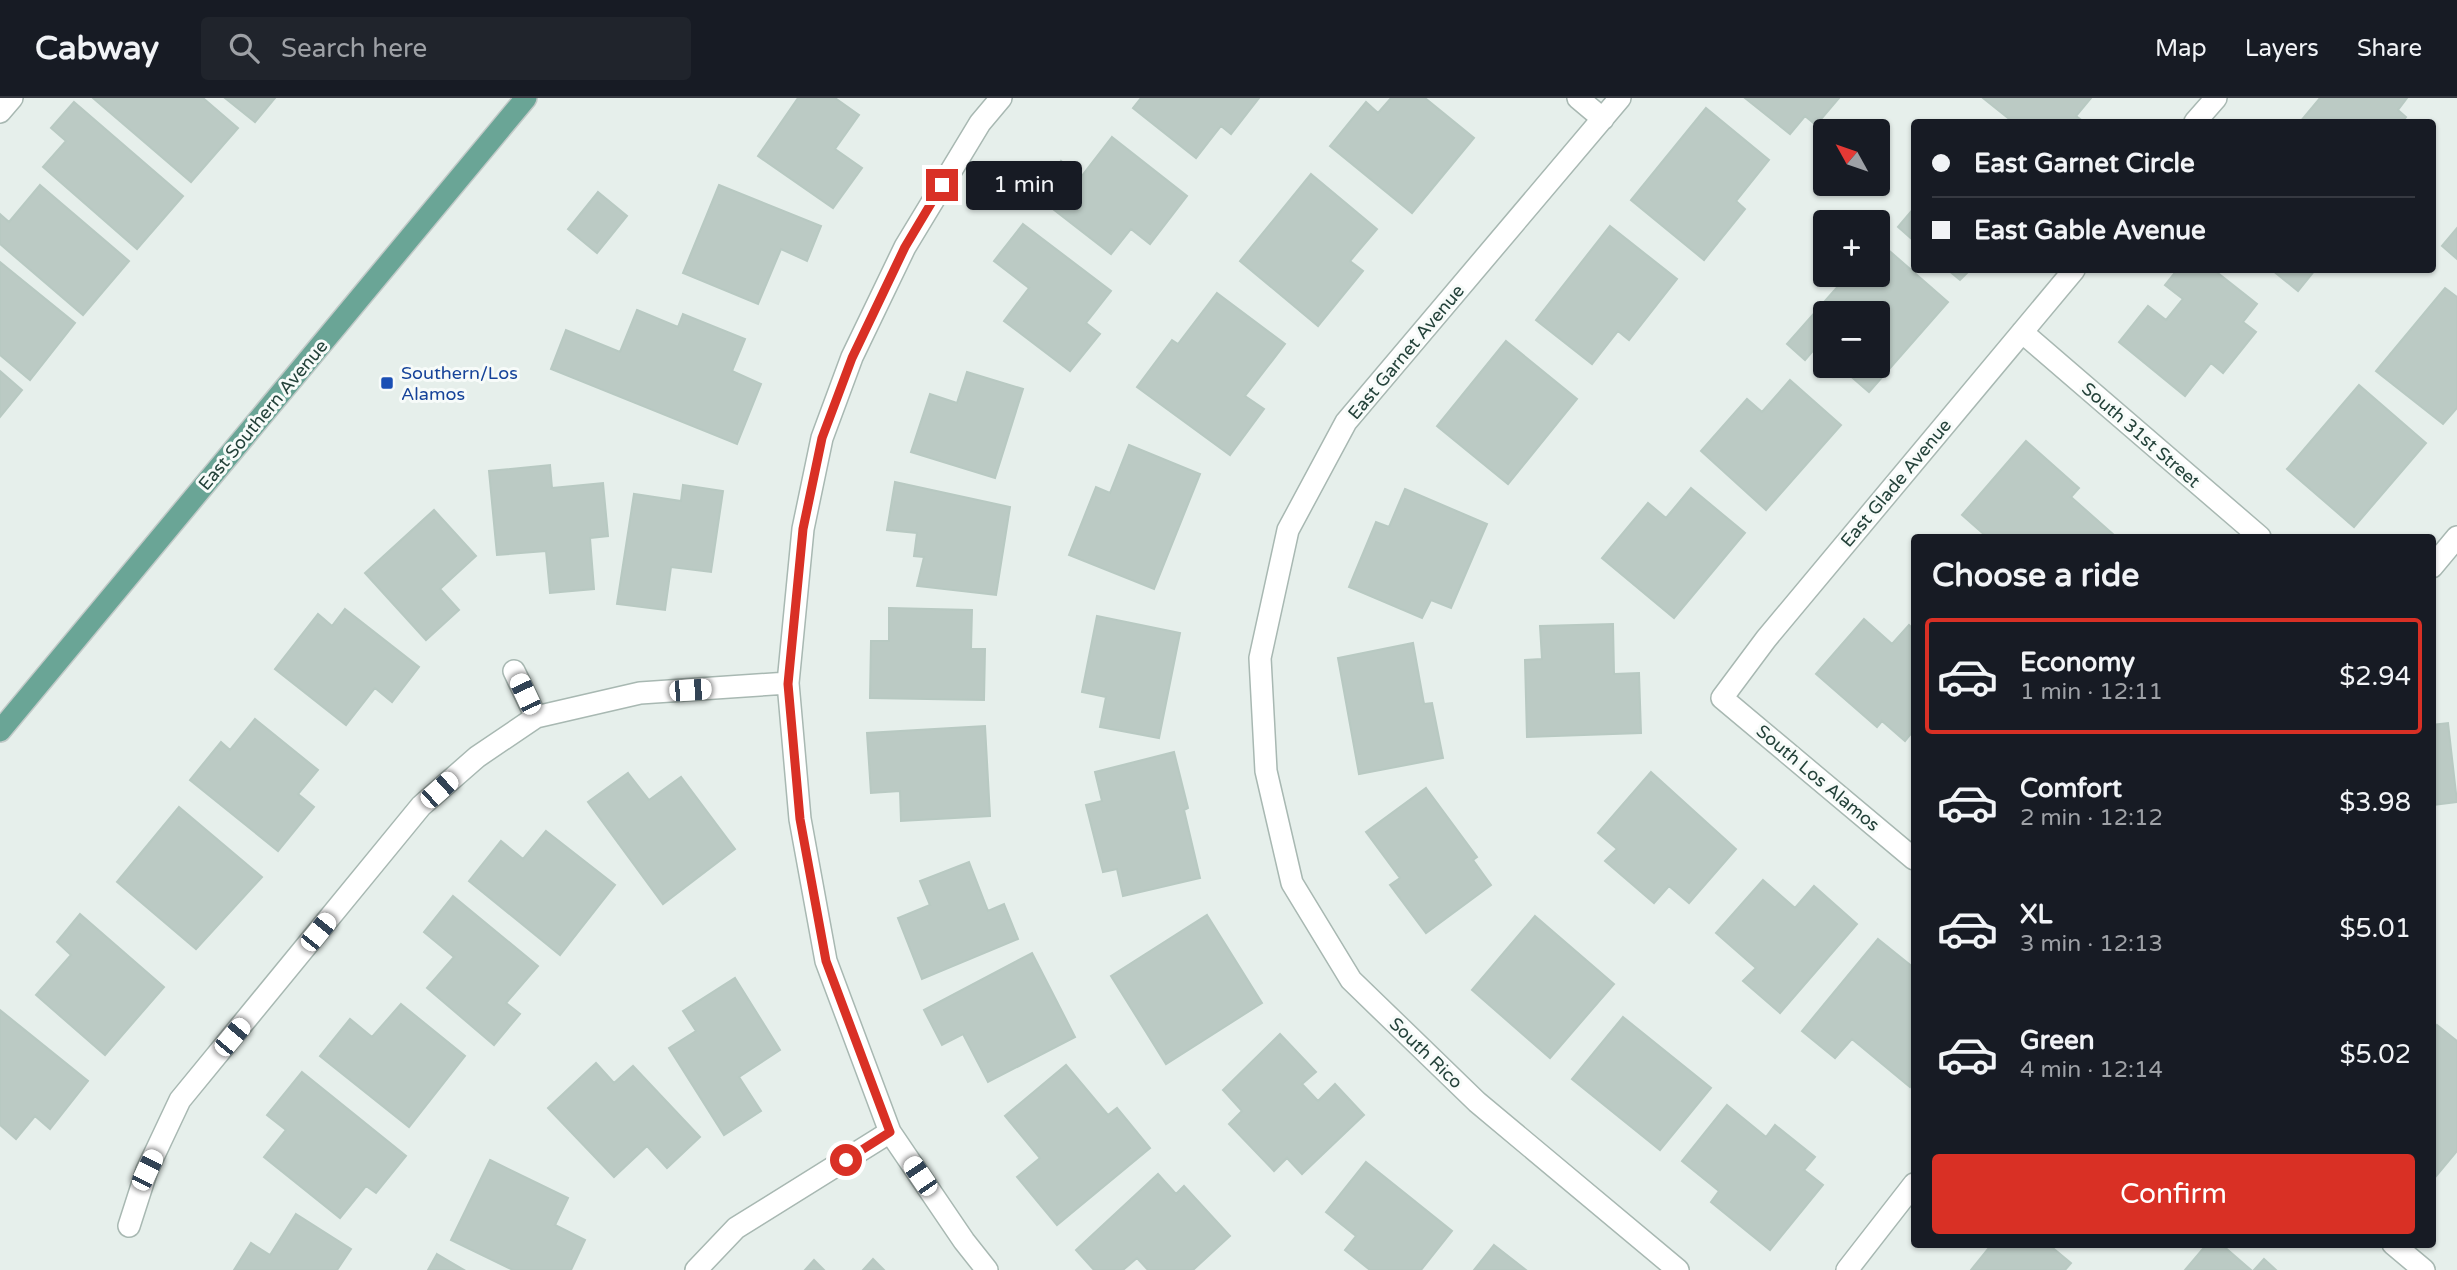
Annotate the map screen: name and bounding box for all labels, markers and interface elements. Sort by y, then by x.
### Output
search box [201,17,691,80]
text: Cabway [35,29,159,68]
icon: search [225,29,263,67]
text: Search here [281,33,427,64]
text: Map [2155,34,2207,63]
text: Layers [2245,34,2319,63]
text: Share [2357,34,2422,63]
north arrow [1813,119,1890,196]
map controls [1813,119,1890,378]
text: East Garnet Circle [1974,148,2195,179]
callout: 1 min [967,160,1082,210]
route end [926,169,958,201]
text: 1 min [993,171,1055,199]
button: + [1813,210,1890,287]
text: East Gable Avenue [1974,215,2206,246]
street label: East Garnet Avenue [1343,280,1469,424]
button: − [1813,301,1890,378]
street label: East Southern Avenue [194,335,332,495]
place label: Southern/Los Alamos [401,362,518,405]
marker: Southern/Los Alamos [379,375,395,391]
street label: South 31st Street [2077,378,2205,492]
street label: East Glade Avenue [1836,414,1956,552]
text: Choose a ride [1932,557,2139,595]
icon: car [1936,645,1999,708]
text: Economy [2020,647,2135,678]
text: $2.94 [2339,661,2411,692]
car [507,671,544,717]
car [669,678,712,702]
text: 1 min · 12:11 [2020,678,2163,706]
street label: South Los Alamos [1752,720,1884,836]
car [417,768,462,812]
icon: car [1936,771,1999,834]
text: Comfort [2020,773,2122,804]
text: $3.98 [2339,787,2411,818]
text: 2 min · 12:12 [2020,804,2163,832]
icon: car [1936,897,1999,960]
text: XL [2020,899,2052,930]
car [297,909,340,955]
text: $5.01 [2339,913,2411,944]
text: 3 min · 12:13 [2020,930,2163,958]
street label: South Rico [1385,1013,1467,1093]
car [211,1014,254,1060]
icon: car [1936,1023,1999,1086]
text: Green [2020,1025,2095,1056]
text: $5.02 [2339,1039,2411,1070]
text: 4 min · 12:14 [2020,1056,2163,1084]
route start [830,1144,862,1176]
car [129,1147,166,1193]
car [900,1153,941,1199]
button: Confirm [1932,1154,2415,1234]

